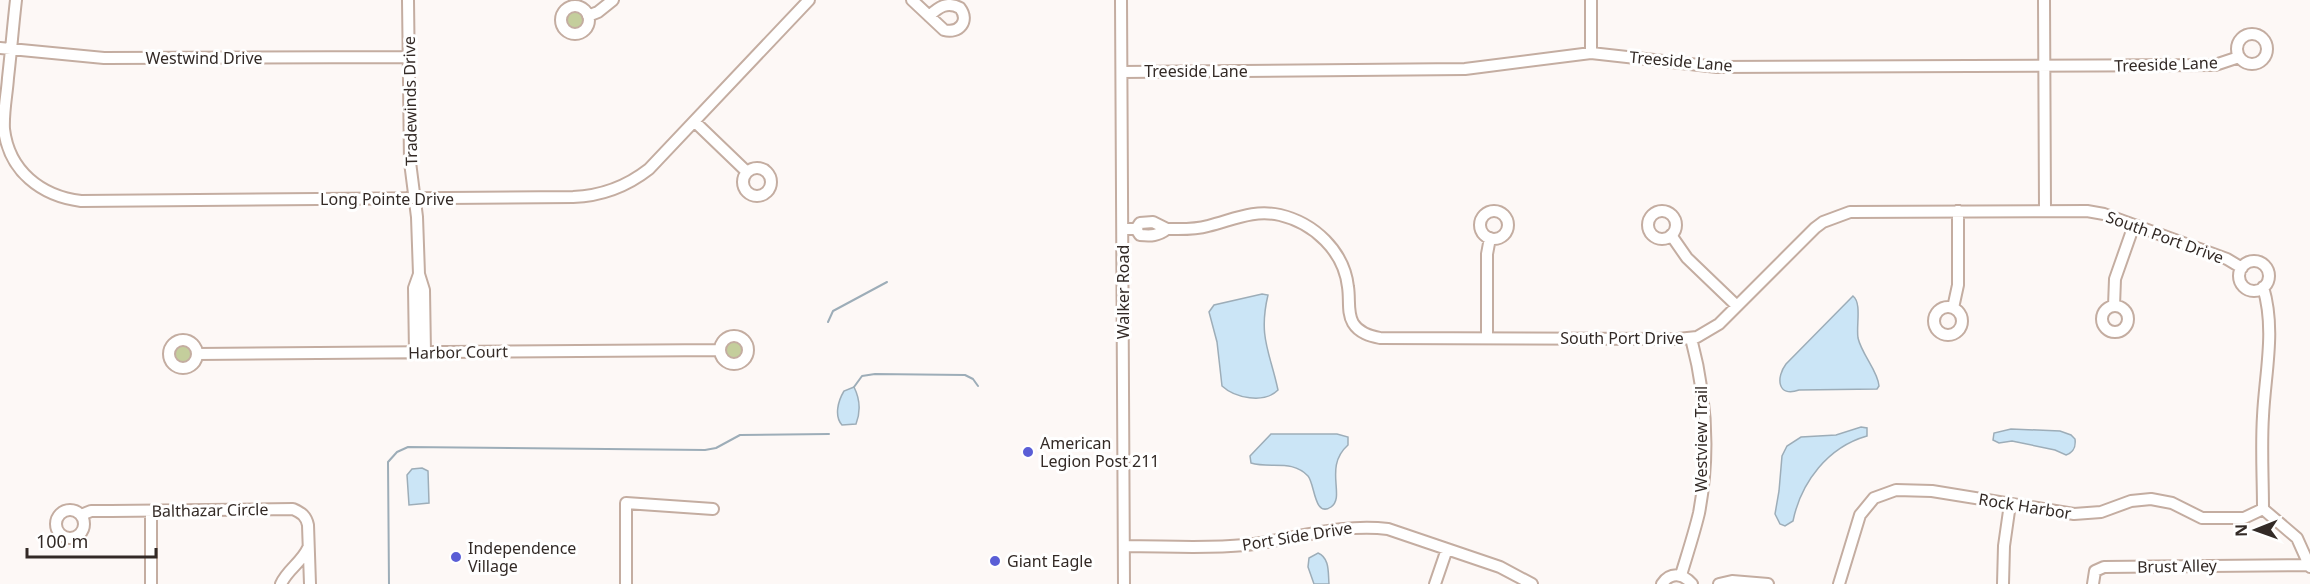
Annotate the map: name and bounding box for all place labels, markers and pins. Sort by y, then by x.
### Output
place label: American Legion Post 211 [1040,432,1160,472]
marker: American Legion Post 211 [1021,445,1035,459]
place label: Independence Village [468,537,576,577]
marker: Independence Village [449,550,463,564]
place label: Giant Eagle [1007,550,1092,572]
marker: Giant Eagle [988,554,1002,568]

